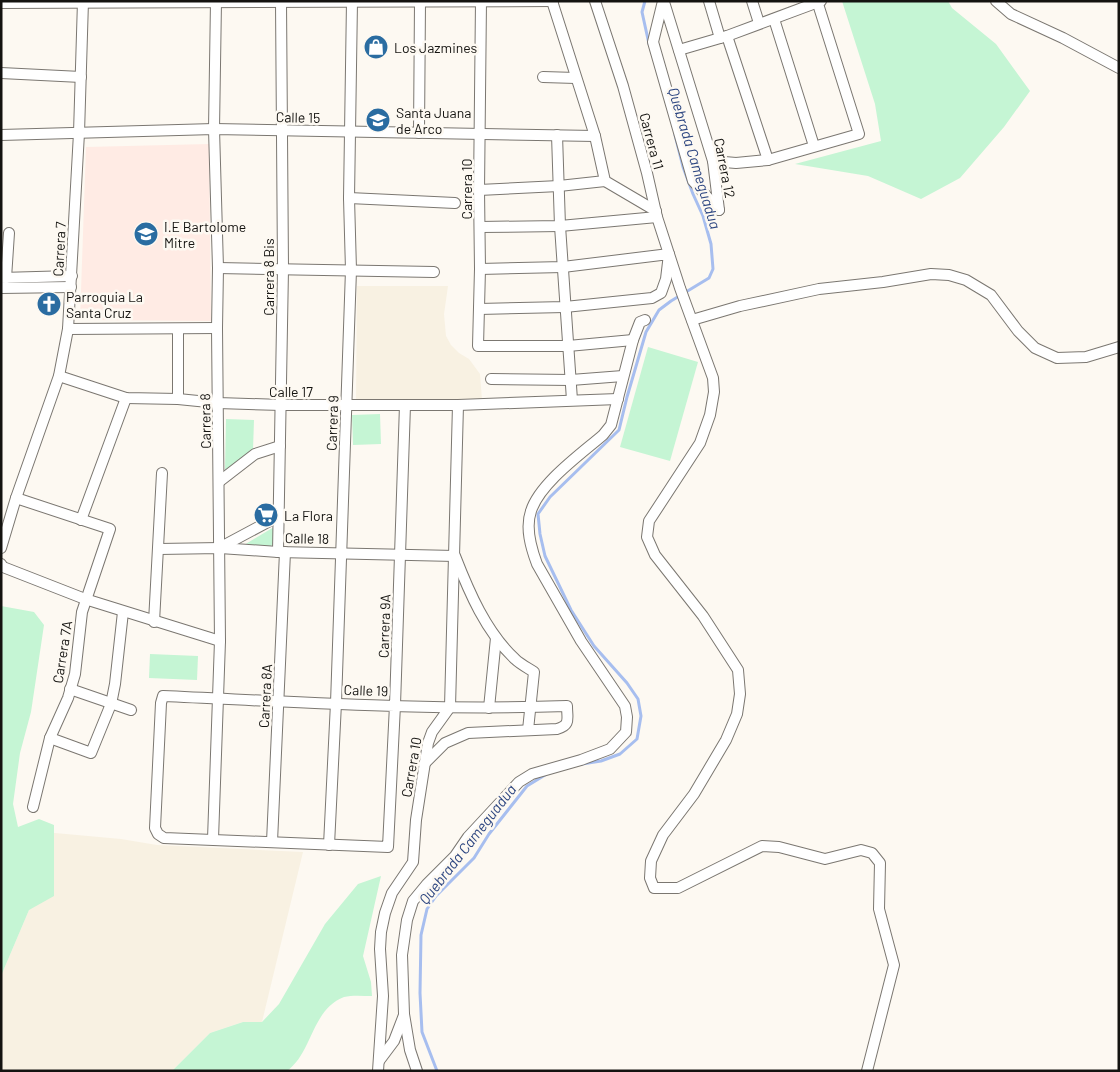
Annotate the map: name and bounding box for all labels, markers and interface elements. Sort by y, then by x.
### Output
shop icon: Los Jazmines [363,34,389,60]
place label: Los Jazmines [394,39,478,56]
water label: Quebrada Cameguadua [665,85,725,231]
place label: Santa Juana de Arco [396,104,471,137]
school or university icon: Santa Juana de Arco [365,107,391,133]
street label: Calle 15 [276,108,320,126]
street label: Carrera 11 [636,111,668,171]
street label: Carrera 12 [711,137,739,199]
street label: Carrera 10 [458,159,475,219]
place label: I.E Bartolome Mitre [164,218,246,251]
street label: Carrera 7 [49,221,69,277]
school or university icon: I.E Bartolome Mitre [133,221,159,247]
street label: Carrera 8 Bis [260,238,277,316]
place label: Parroquia La Santa Cruz [66,288,143,321]
church icon: Parroquia La Santa Cruz [36,291,62,317]
street label: Calle 17 [269,383,313,400]
street label: Carrera 8 [196,393,214,449]
street label: Carrera 9 [323,395,341,451]
supermarket icon: La Flora [253,502,279,528]
place label: La Flora [284,507,333,524]
street label: Calle 18 [285,529,329,547]
street label: Carrera 9A [374,593,394,658]
street label: Carrera 7A [49,619,75,685]
street label: Carrera 8A [255,663,275,728]
street label: Calle 19 [343,681,389,699]
street label: Carrera 10 [397,735,425,799]
water label: Quebrada Cameguadua [415,780,519,908]

